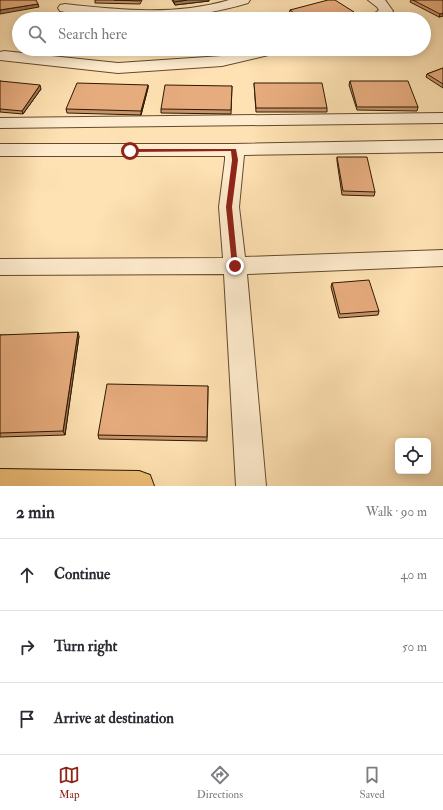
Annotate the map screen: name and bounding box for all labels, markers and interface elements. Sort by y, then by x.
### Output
search box [12,12,431,56]
icon: search [26,23,48,45]
text: Search here [58,25,127,44]
route start [121,142,139,160]
route end [226,257,244,275]
map controls [395,438,431,474]
button: locate [395,438,431,474]
text: 2 min [16,502,55,523]
text: Walk · 90 m [366,504,427,520]
icon: ahead [16,564,38,586]
text: Continue [54,565,110,584]
text: 40 m [401,567,427,583]
icon: right [16,636,38,658]
text: Turn right [54,637,117,656]
text: 50 m [402,639,427,655]
icon: arrive [16,708,38,730]
text: Arrive at destination [54,709,174,728]
tab: Map [58,764,80,801]
tab: Directions [197,764,243,801]
tab: Saved [360,764,385,801]

